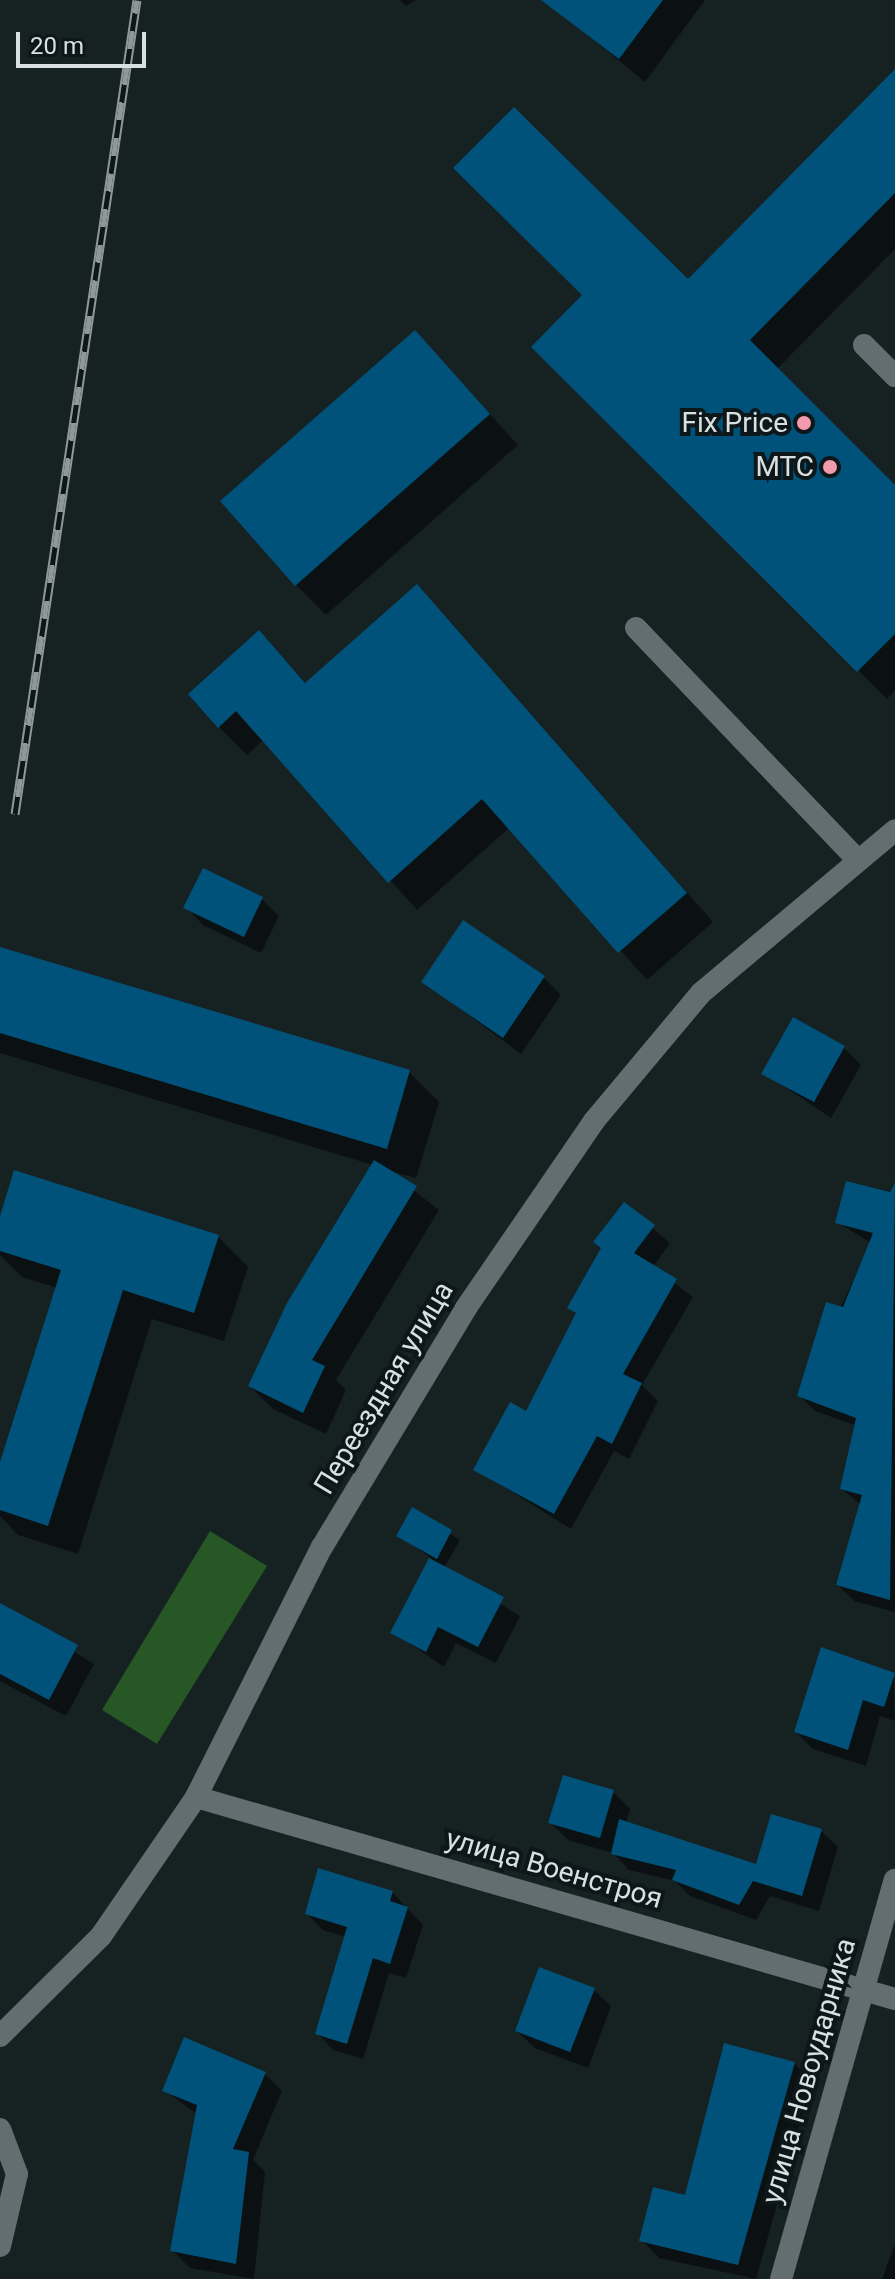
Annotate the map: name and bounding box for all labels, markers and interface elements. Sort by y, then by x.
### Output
scale bar [20,16,150,66]
text: 20 m [30,32,84,60]
place label: Fix Price [681,406,788,440]
marker: Fix Price [795,414,813,432]
place label: МТС [755,450,814,484]
marker: МТС [821,458,839,476]
street label: Переездная улица [307,1276,461,1500]
street label: улица Военстроя [442,1822,666,1916]
street label: улица Новоударника [755,1934,863,2208]

